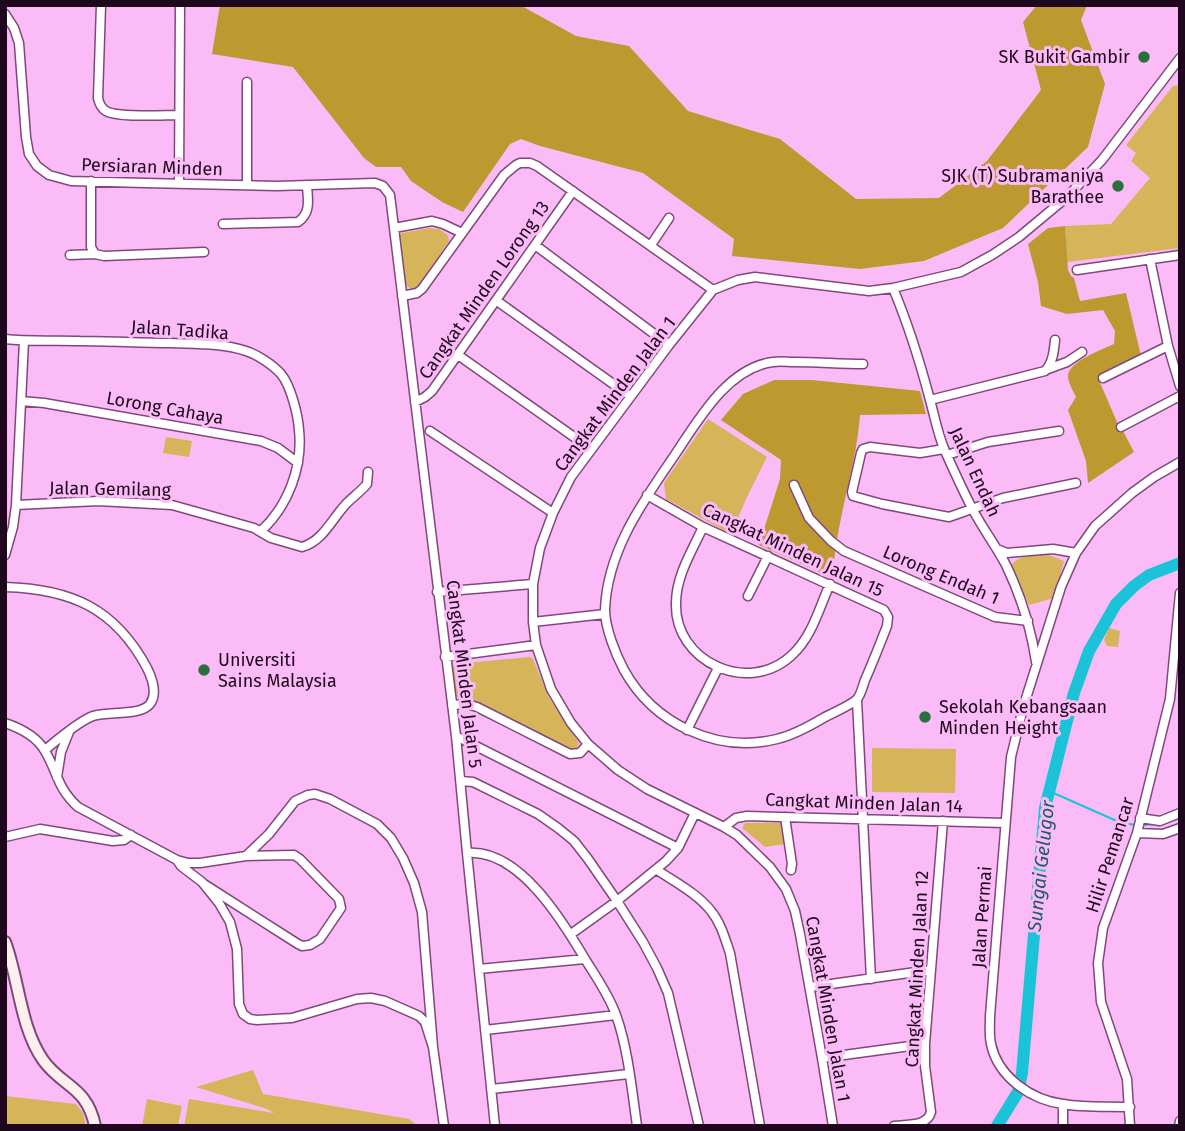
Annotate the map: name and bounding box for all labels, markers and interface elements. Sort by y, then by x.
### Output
place label: SK Bukit Gambir [999,46,1130,68]
marker: SK Bukit Gambir [1136,49,1152,65]
street label: Persiaran Minden [81,154,223,180]
place label: SJK (T) Subramaniya Barathee [941,165,1104,208]
marker: SJK (T) Subramaniya Barathee [1110,178,1126,194]
street label: Cangkat Minden Lorong 13 [414,197,554,383]
street label: Cangkat Minden Jalan 1 [550,312,680,476]
street label: Jalan Tadika [130,316,230,344]
street label: Lorong Cahaya [105,387,225,429]
street label: Jalan Endah [945,424,1005,520]
street label: Jalan Gemilang [49,477,172,501]
street label: Cangkat Minden Jalan 15 [699,498,887,602]
street label: Lorong Endah 1 [879,541,1003,609]
street label: Cangkat Minden Jalan 5 [442,579,486,769]
place label: Universiti Sains Malaysia [218,649,337,692]
marker: Universiti Sains Malaysia [196,662,212,678]
place label: Sekolah Kebangsaan Minden Height [939,696,1107,739]
marker: Sekolah Kebangsaan Minden Height [917,709,933,725]
street label: Cangkat Minden Jalan 14 [765,789,964,817]
street label: Hilir Pemancar [1081,794,1139,915]
water label: Sungai Gelugor [1023,799,1059,934]
street label: Jalan Permai [967,865,997,969]
street label: Cangkat Minden Jalan 12 [901,870,933,1068]
street label: Cangkat Minden Jalan 1 [801,914,855,1104]

